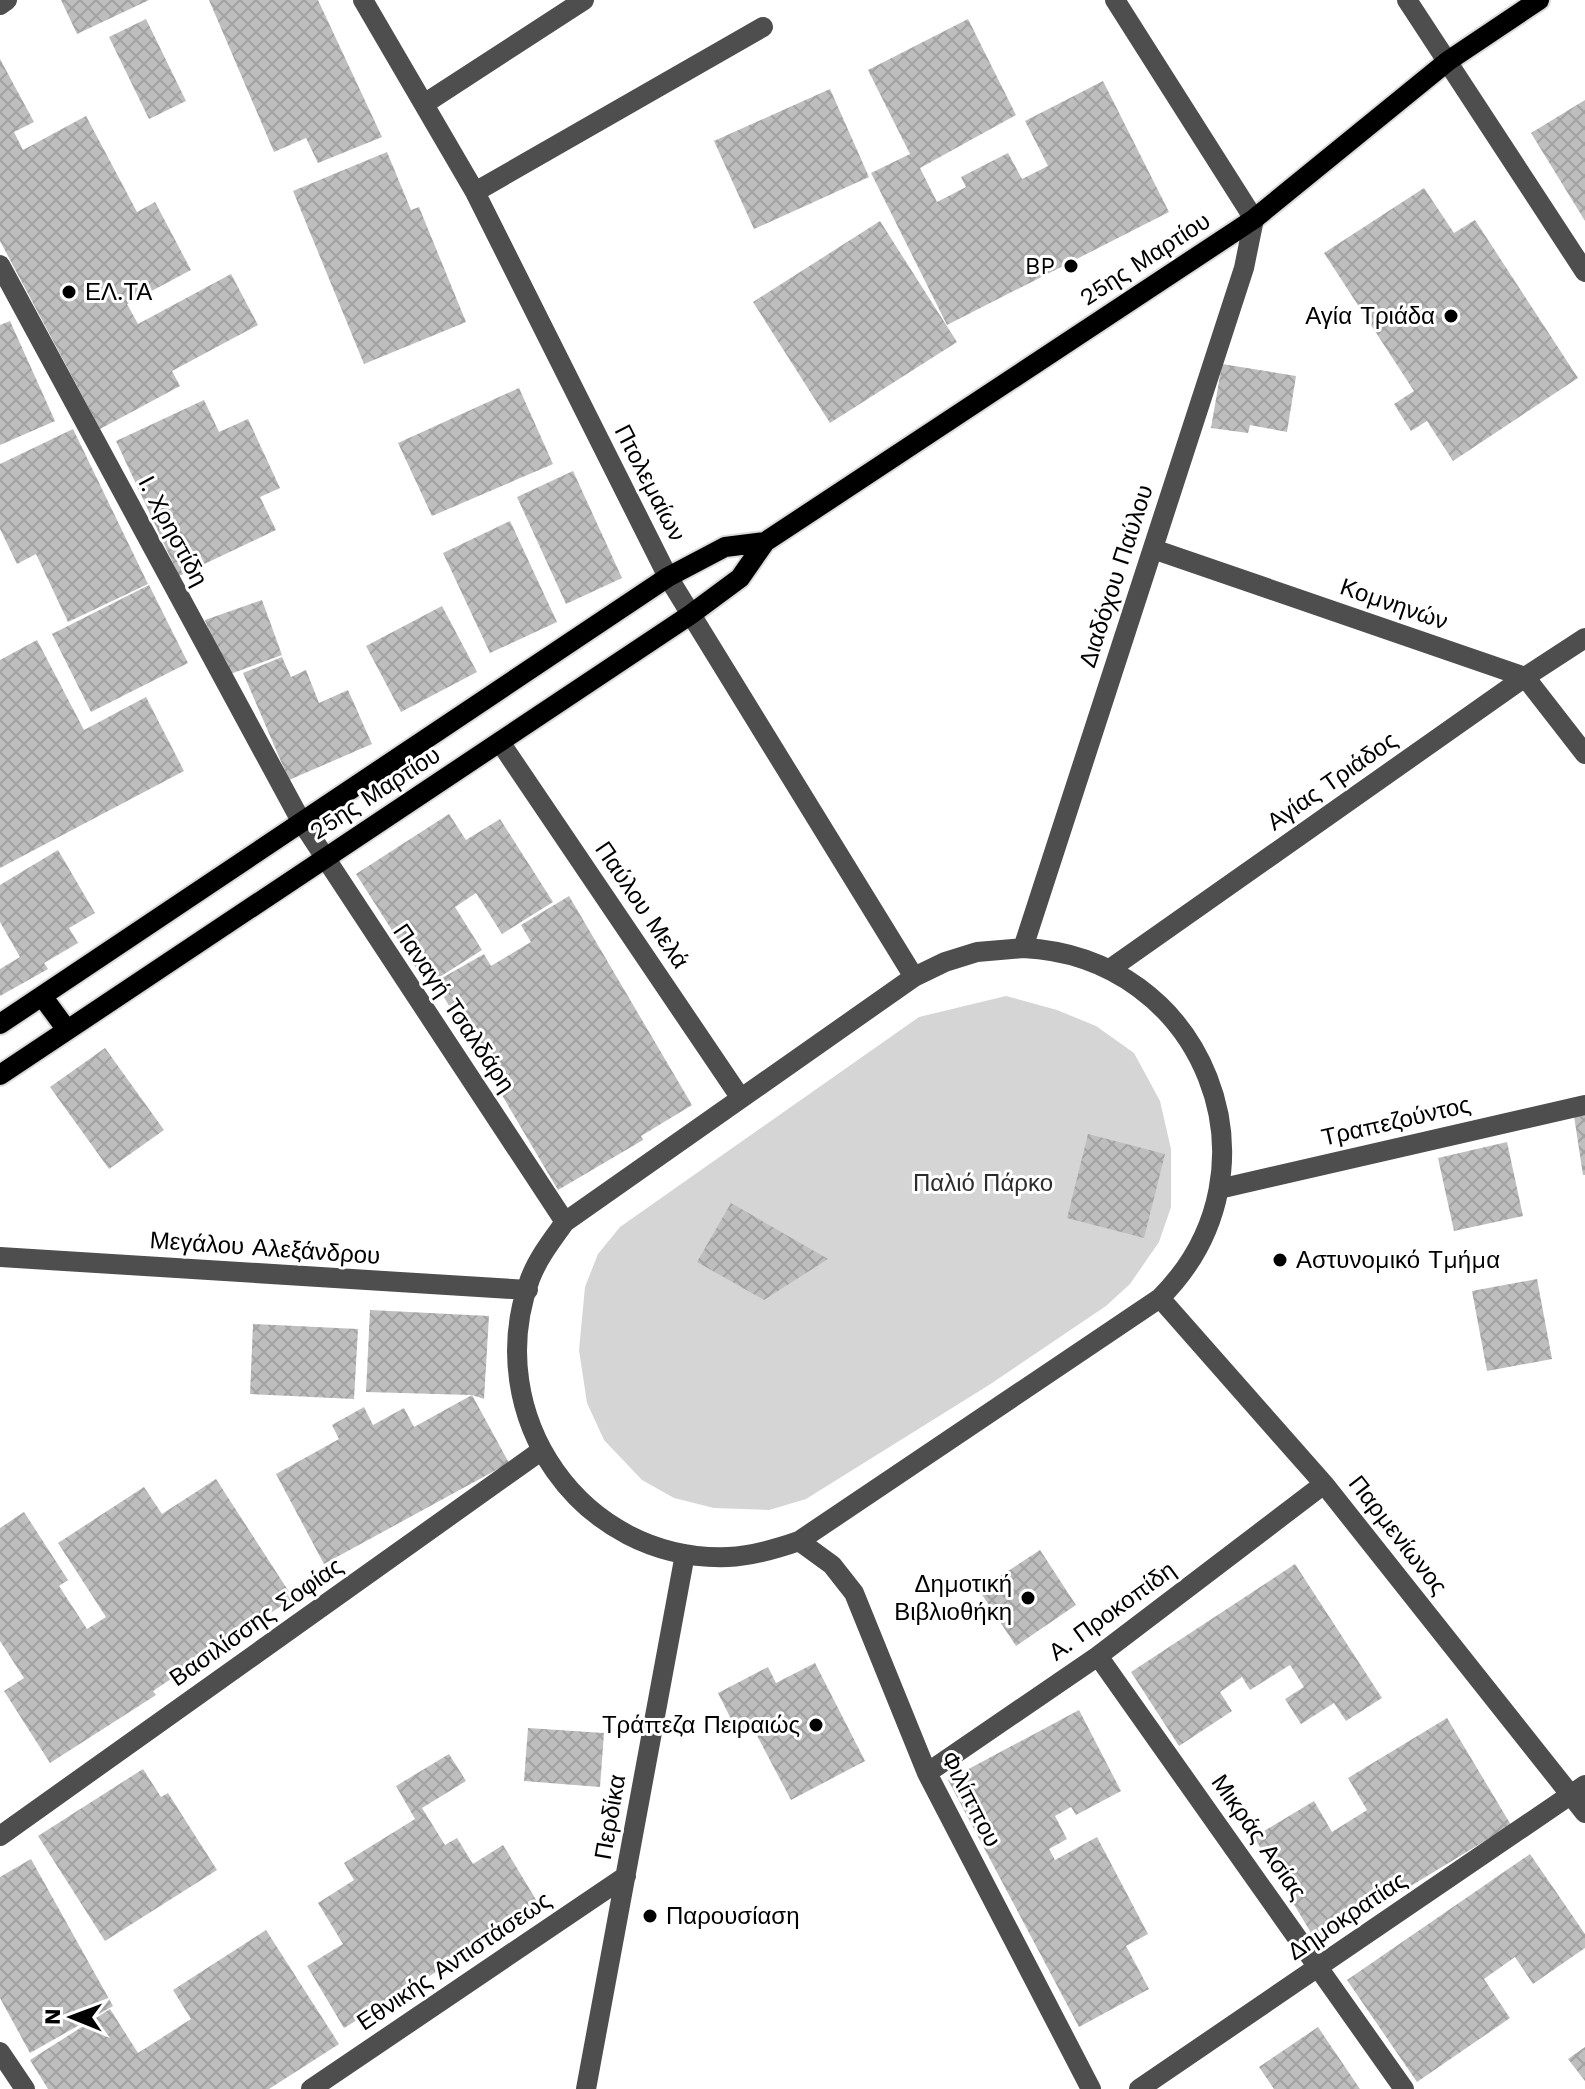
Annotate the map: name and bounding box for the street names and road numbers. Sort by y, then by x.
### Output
street label: 25ης Μαρτίου [1075,207,1215,311]
street label: Πτολεμαίων [609,420,691,546]
street label: Ι. Χρηστίδη [132,471,214,591]
street label: Διαδόχου Παύλου [1073,481,1159,671]
street label: Κομνηνών [1336,573,1452,635]
street label: Αγίας Τριάδος [1262,726,1402,836]
street label: 25ης Μαρτίου [305,741,445,845]
street label: Παύλου Μελά [589,836,695,974]
street label: Παναγή Τσαλδάρη [387,918,521,1098]
street label: Τραπεζούντος [1319,1090,1473,1152]
street label: Μεγάλου Αλεξάνδρου [149,1226,381,1270]
street label: Παρμενίωνος [1343,1470,1453,1600]
street label: Βασιλίσσης Σοφίας [164,1552,348,1692]
street label: Α. Προκοπίδη [1043,1556,1181,1666]
street label: Φιλίππου [935,1746,1007,1852]
street label: Μικράς Ασίας [1206,1769,1312,1905]
street label: Περδίκα [589,1772,631,1862]
street label: Δημοκρατίας [1282,1866,1412,1966]
street label: Εθνικής Αντιστάσεως [352,1886,556,2036]

